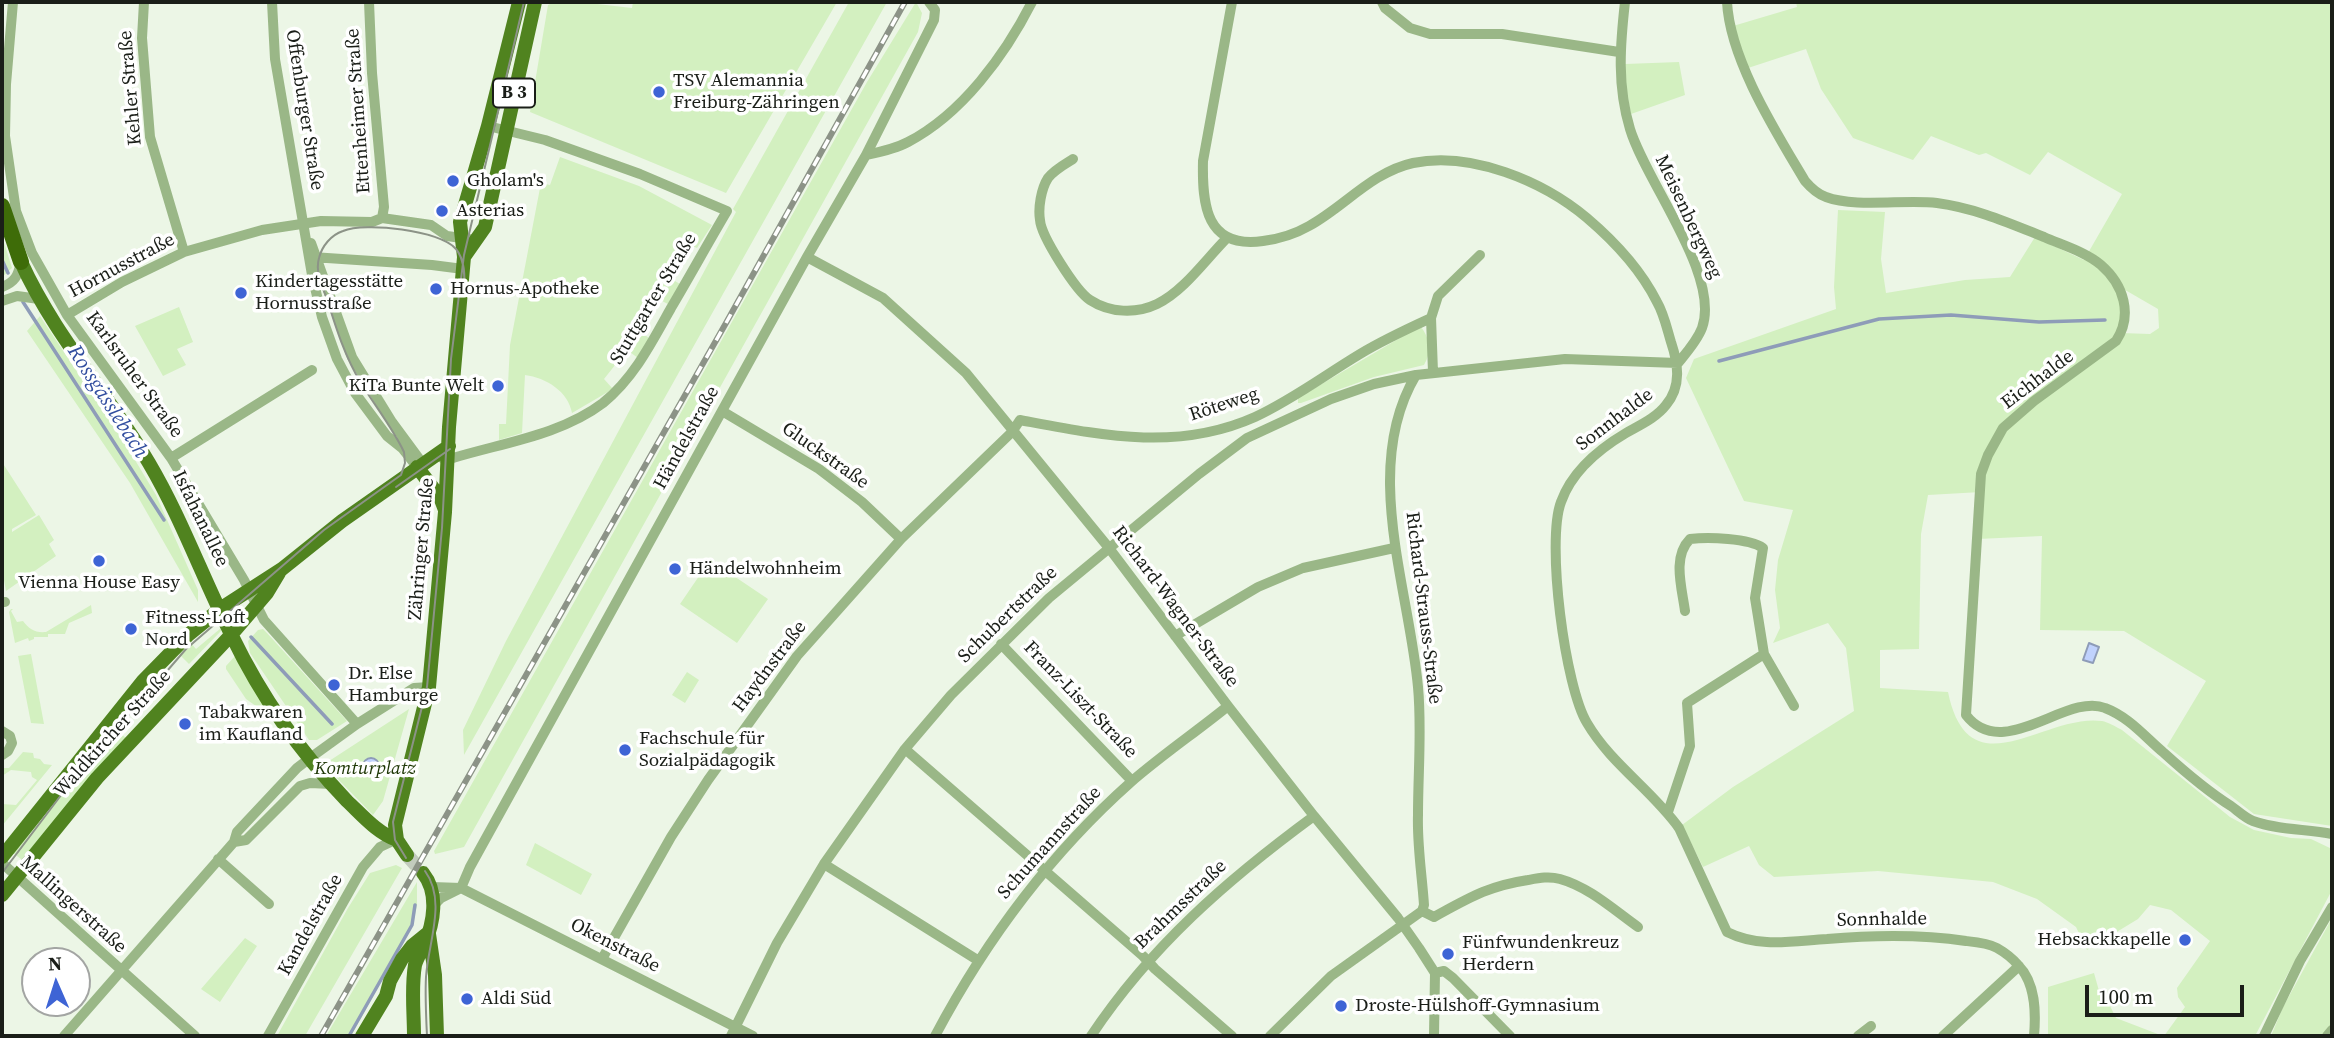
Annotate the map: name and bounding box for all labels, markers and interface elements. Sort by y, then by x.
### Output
street label: Offenburger Straße [280,28,328,192]
street label: Ettenheimer Straße [342,28,376,194]
street label: Kehler Straße [115,30,147,146]
place label: TSV Alemannia Freiburg-Zähringen [673,70,840,114]
road number: B 3 [493,78,535,108]
marker: TSV Alemannia Freiburg-Zähringen [651,84,667,100]
street label: Meisenbergweg [1649,152,1727,282]
place label: Gholam's [467,170,544,192]
marker: Gholam's [445,173,461,189]
place label: Asterias [456,200,524,222]
marker: Asterias [434,203,450,219]
street label: Hornusstraße [65,229,179,303]
street label: Stuttgarter Straße [606,229,702,369]
place label: Kindertagesstätte Hornusstraße [255,271,403,315]
place label: Hornus-Apotheke [450,278,599,300]
marker: Hornus-Apotheke [428,281,444,297]
marker: Kindertagesstätte Hornusstraße [233,285,249,301]
street label: Karlsruher Straße [81,307,187,443]
water label: Rossgässlebach [61,341,153,463]
street label: Eichhalde [1997,345,2079,415]
place label: KiTa Bunte Welt [349,375,484,397]
marker: KiTa Bunte Welt [490,378,506,394]
street label: Händelstraße [649,382,725,494]
street label: Röteweg [1186,383,1262,427]
street label: Sonnhalde [1572,384,1658,456]
street label: Gluckstraße [777,418,873,494]
street label: Isfahanallee [167,467,233,571]
street label: Zähringer Straße [404,477,440,621]
street label: Richard-Strauss-Straße [1400,511,1446,705]
street label: Richard-Wagner-Straße [1107,522,1243,692]
marker: Vienna House Easy [91,553,107,569]
place label: Händelwohnheim [689,558,842,580]
marker: Händelwohnheim [667,561,683,577]
street label: Schubertstraße [954,562,1062,668]
place label: Vienna House Easy [18,572,180,594]
place label: Fitness-Loft Nord [145,607,245,651]
street label: Haydnstraße [728,617,812,717]
marker: Fitness-Loft Nord [123,621,139,637]
street label: Franz-Liszt-Straße [1018,637,1142,763]
place label: Dr. Else Hamburge [348,663,438,707]
street label: Waldkircher Straße [50,666,176,802]
marker: Dr. Else Hamburge [326,677,342,693]
place label: Tabakwaren im Kaufland [199,702,303,746]
marker: Tabakwaren im Kaufland [177,716,193,732]
place label: Fachschule für Sozialpädagogik [639,728,775,772]
marker: Fachschule für Sozialpädagogik [617,742,633,758]
park label: Komturplatz [314,758,416,780]
street label: Schumannstraße [993,782,1107,904]
street label: Mallingerstraße [15,851,131,959]
street label: Brahmsstraße [1130,855,1232,955]
street label: Kandelstraße [274,870,348,980]
street label: Sonnhalde [1837,908,1927,932]
street label: Okenstraße [566,914,664,978]
place label: Hebsackkapelle [2037,929,2171,951]
place label: Fünfwundenkreuz Herdern [1462,932,1619,976]
marker: Hebsackkapelle [2177,932,2193,948]
marker: Fünfwundenkreuz Herdern [1440,946,1456,962]
north arrow [21,947,91,1017]
text: N [47,950,63,976]
scale bar [2089,972,2248,1016]
text: 100 m [2098,982,2153,1011]
place label: Aldi Süd [481,988,551,1010]
marker: Aldi Süd [459,991,475,1007]
place label: Droste-Hülshoff-Gymnasium [1355,995,1600,1017]
marker: Droste-Hülshoff-Gymnasium [1333,998,1349,1014]

